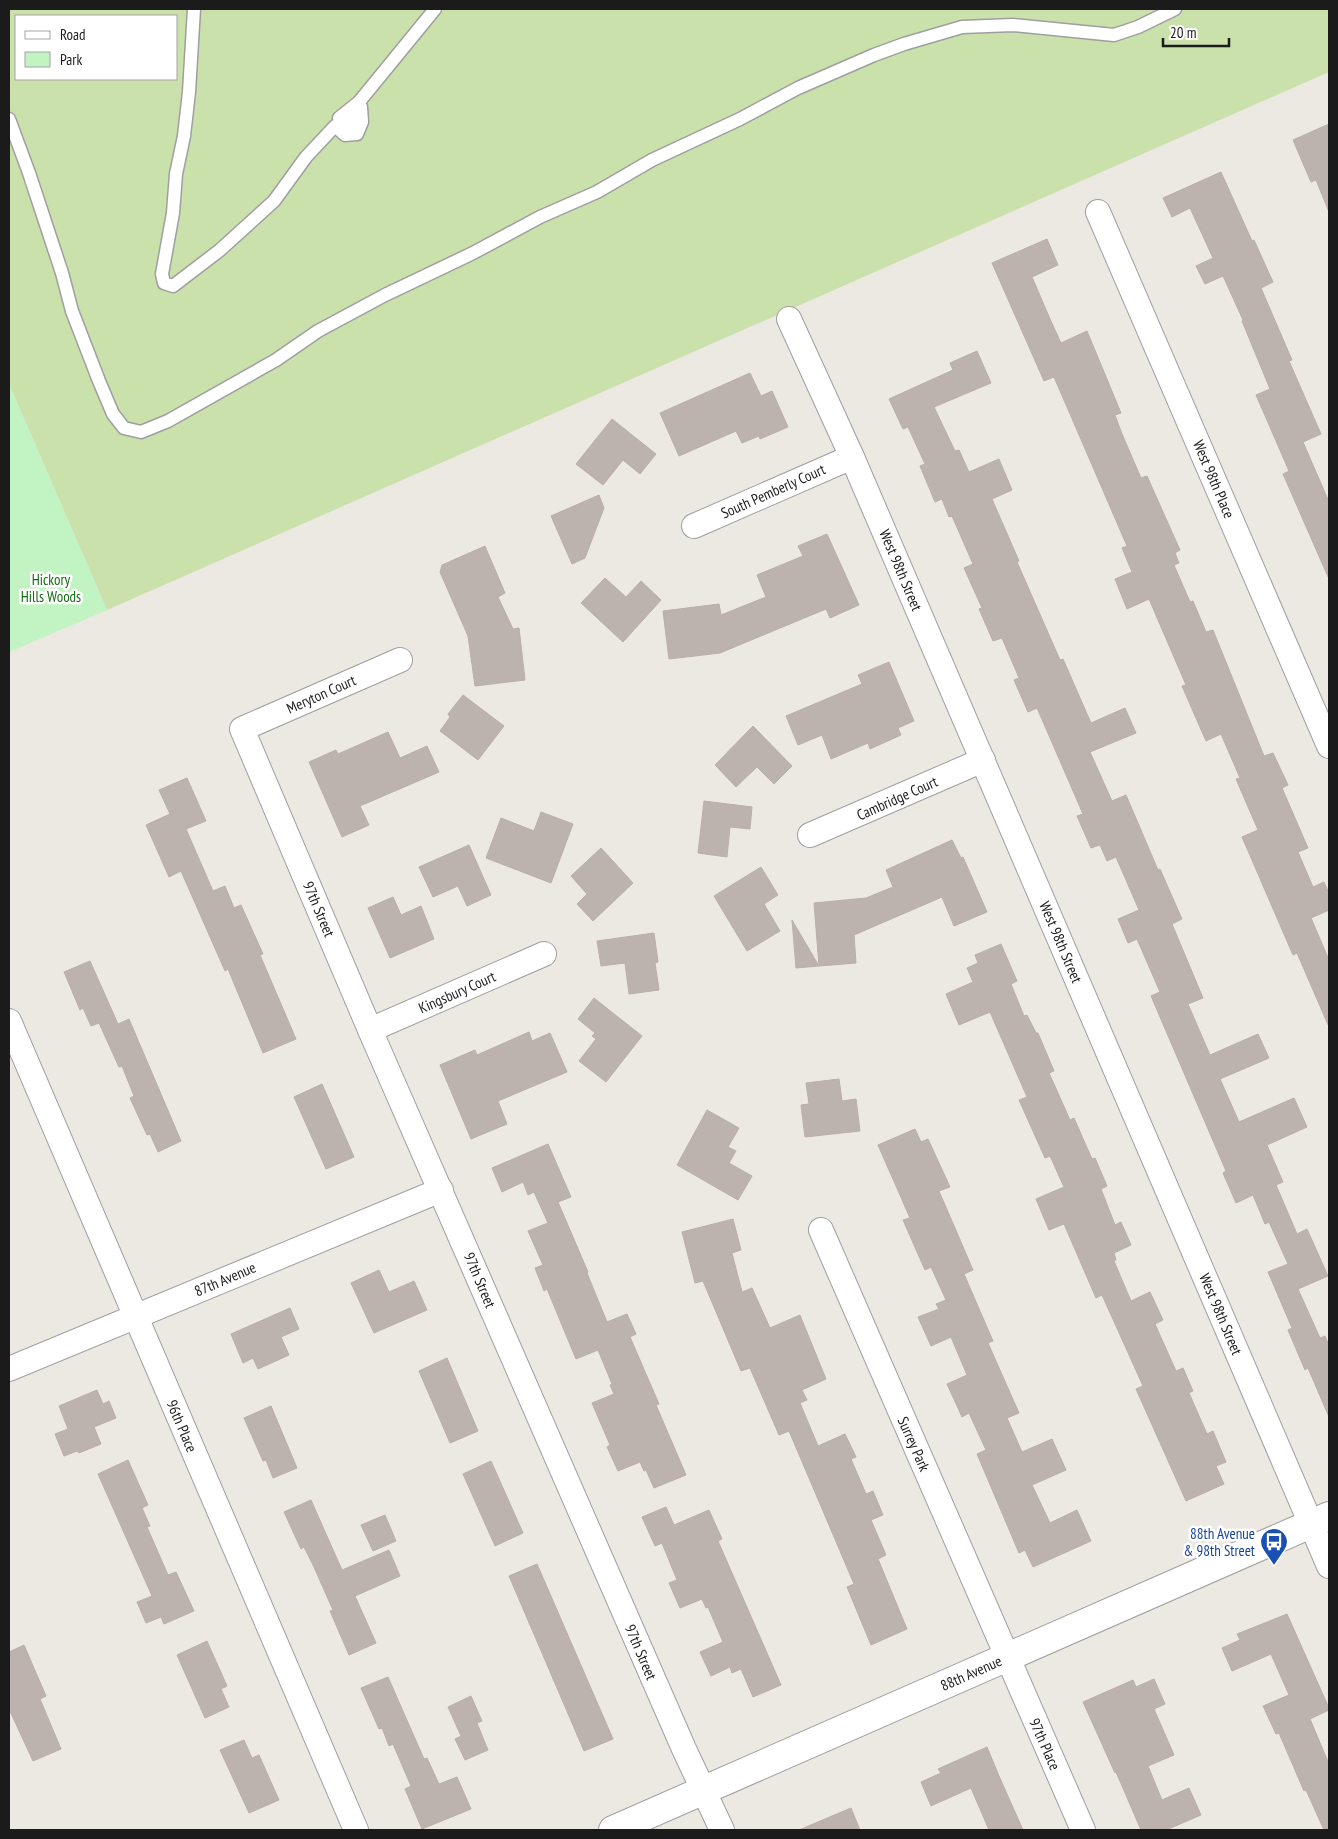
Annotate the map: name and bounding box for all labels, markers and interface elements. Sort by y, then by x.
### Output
legend [15,15,178,80]
scale bar [1163,15,1229,47]
text: 20 m [1170,23,1196,42]
text: Road [60,25,86,44]
text: Park [60,50,82,69]
street label: West 98th Place [1189,437,1239,521]
street label: South Pemberly Court [718,459,828,523]
street label: West 98th Street [875,526,927,614]
park label: Hickory Hills Woods [21,570,81,606]
street label: Meryton Court [283,670,359,718]
street label: Cambridge Court [854,772,940,824]
street label: 97th Street [299,878,339,940]
street label: West 98th Street [1035,898,1087,986]
street label: Kingsbury Court [416,967,498,1017]
street label: 97th Street [460,1249,500,1311]
street label: 87th Avenue [191,1258,259,1300]
street label: West 98th Street [1195,1270,1247,1358]
street label: 96th Place [163,1397,201,1455]
street label: Surrey Park [894,1414,934,1474]
place label: 88th Avenue & 98th Street [1184,1524,1255,1560]
bus stop icon: 88th Avenue & 98th Street [1259,1527,1289,1566]
street label: 97th Street [621,1621,661,1683]
street label: 88th Avenue [937,1651,1005,1695]
street label: 97th Place [1025,1715,1065,1773]

